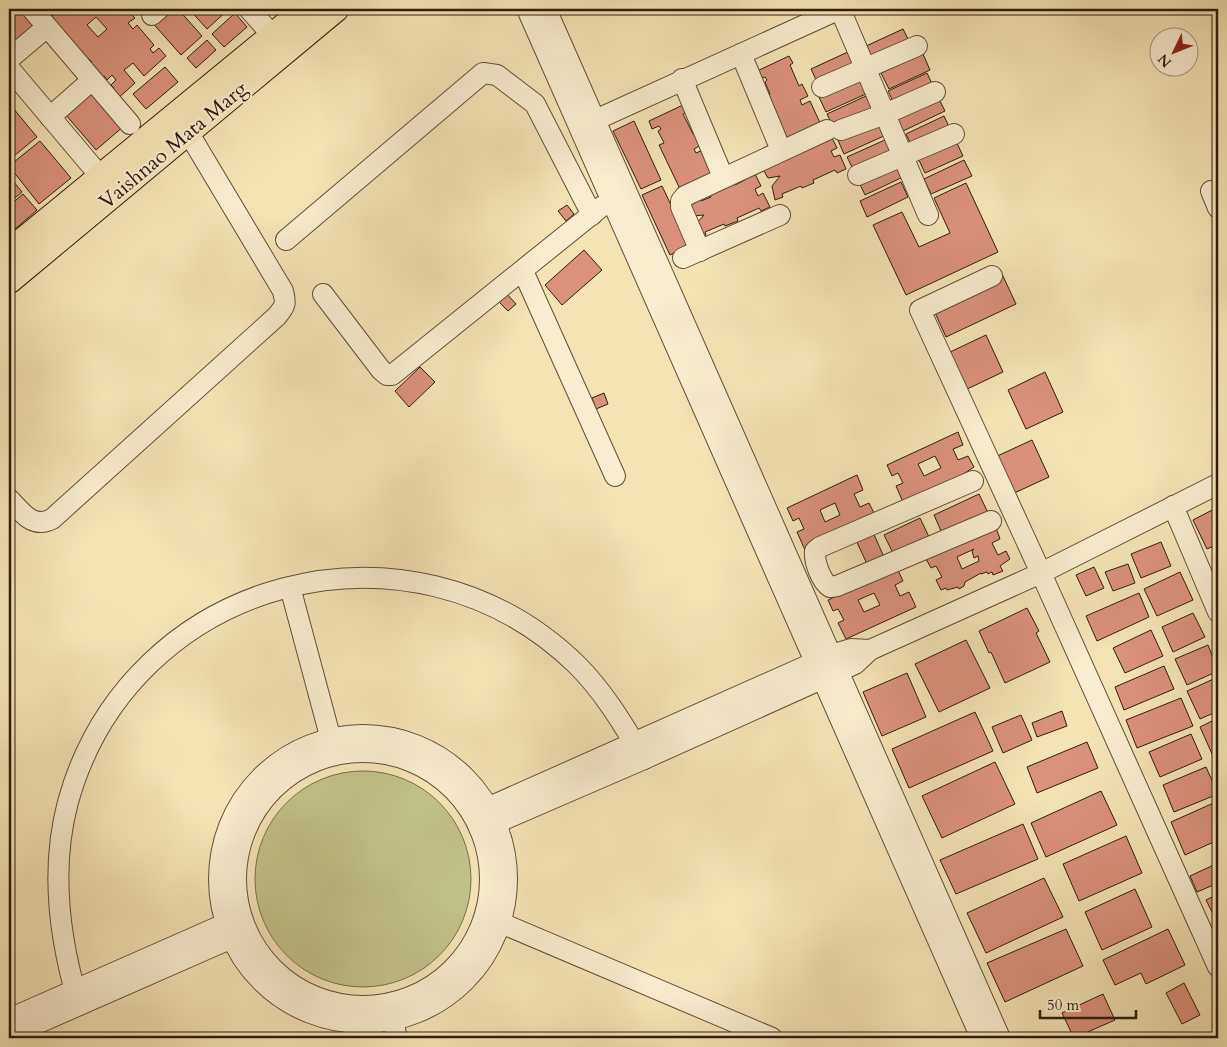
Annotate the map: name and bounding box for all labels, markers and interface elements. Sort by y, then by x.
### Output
north arrow [1150,28,1200,78]
text: N [1154,50,1176,71]
street label: Vaishnao Mata Marg [93,75,254,216]
scale bar [1040,987,1136,1019]
text: 50 m [1047,995,1079,1015]

